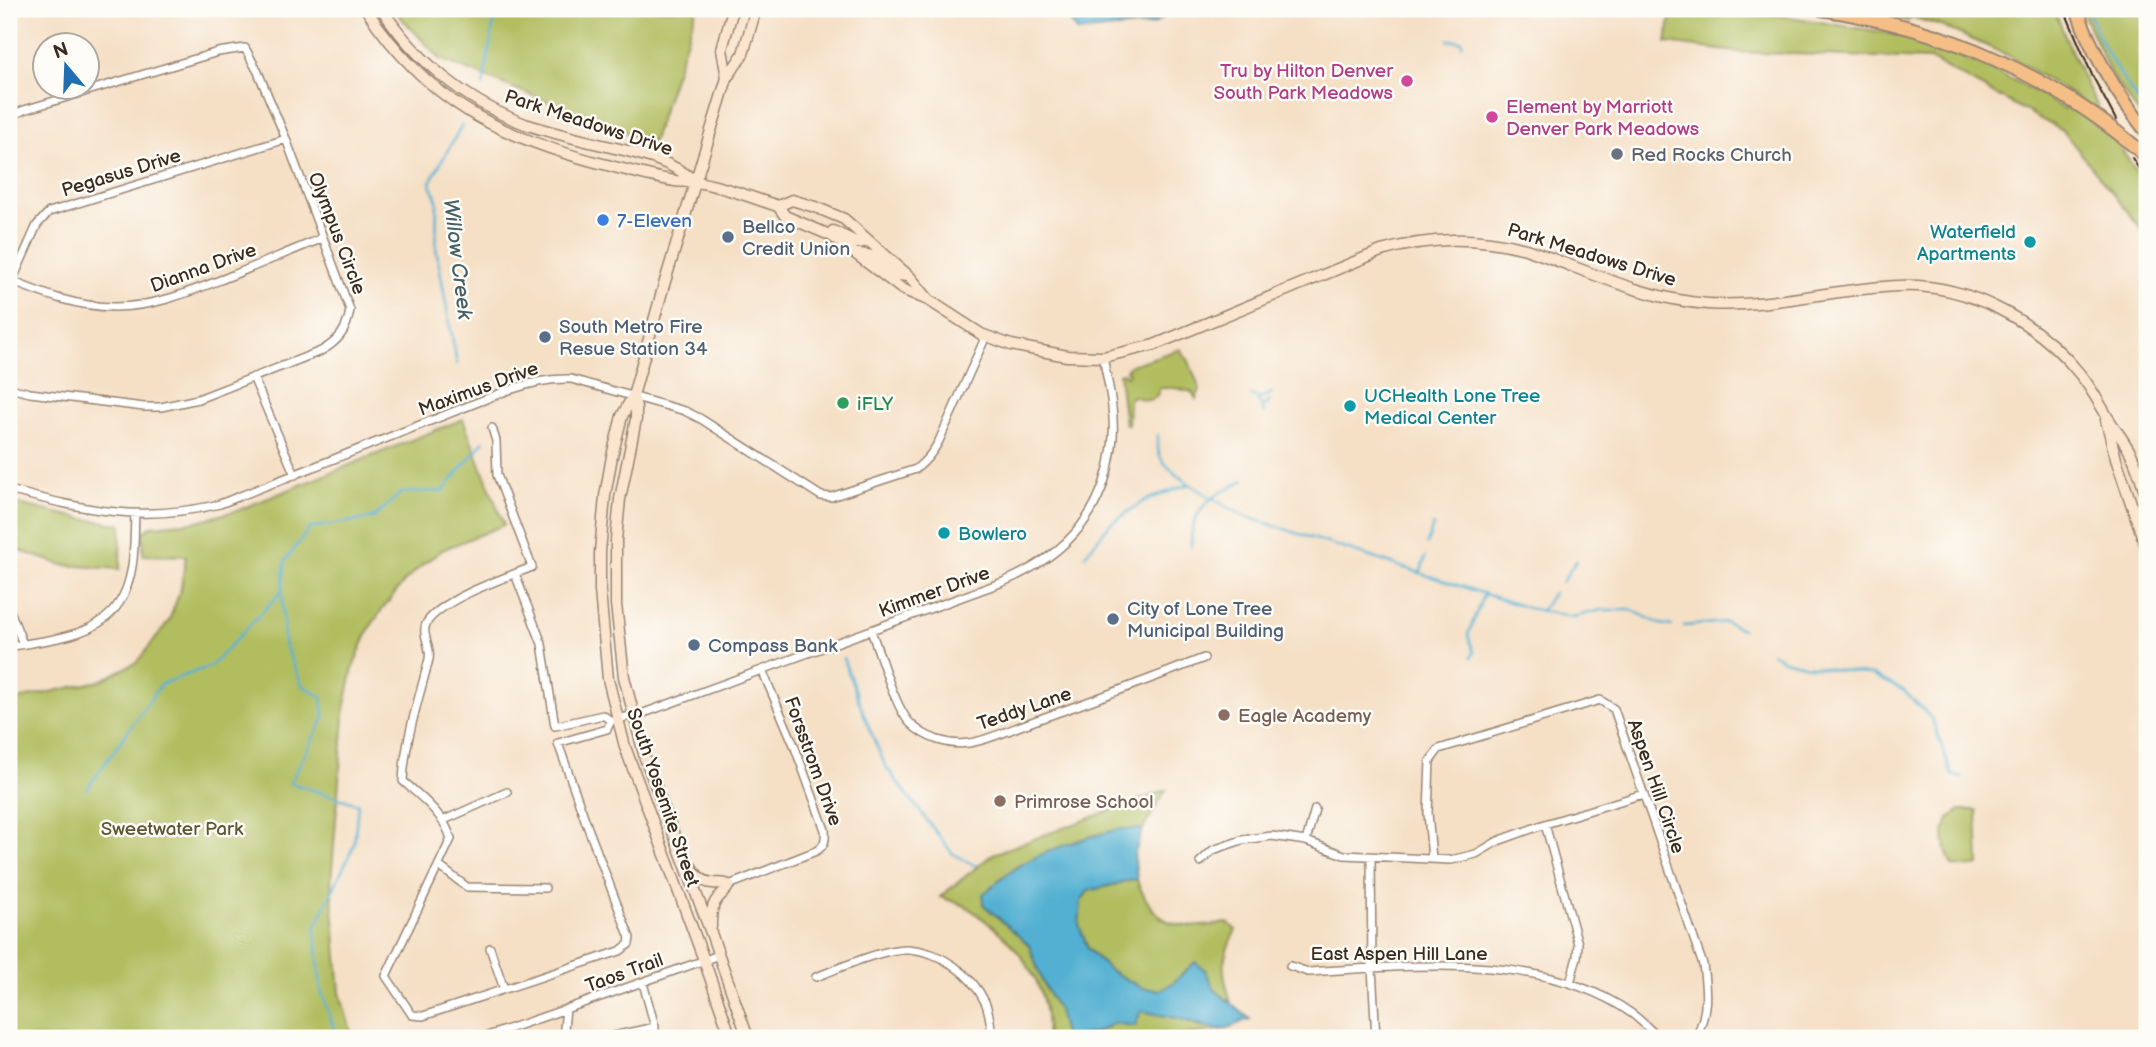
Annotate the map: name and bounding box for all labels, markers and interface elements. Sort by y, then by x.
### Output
north arrow [32,32,102,102]
text: N [50,38,71,65]
place label: Tru by Hilton Denver South Park Meadows [1213,60,1394,105]
marker: Tru by Hilton Denver South Park Meadows [1399,73,1415,89]
street label: Park Meadows Drive [502,85,675,161]
place label: Element by Marriott Denver Park Meadows [1506,96,1699,141]
marker: Element by Marriott Denver Park Meadows [1484,109,1500,125]
street label: Pegasus Drive [59,144,184,202]
place label: Red Rocks Church [1631,144,1792,167]
marker: Red Rocks Church [1609,146,1625,162]
street label: Olympus Circle [303,169,370,298]
water label: Willow Creek [438,197,477,322]
place label: 7-Eleven [617,210,692,233]
marker: 7-Eleven [595,212,611,228]
place label: Bellco Credit Union [742,216,850,261]
street label: Park Meadows Drive [1504,219,1679,292]
place label: Waterfield Apartments [1917,221,2016,266]
marker: Bellco Credit Union [720,229,736,245]
marker: Waterfield Apartments [2022,234,2038,250]
street label: Dianna Drive [147,239,260,298]
place label: South Metro Fire Resue Station 34 [559,316,708,361]
marker: South Metro Fire Resue Station 34 [537,329,553,345]
street label: Maximus Drive [415,357,542,422]
place label: UCHealth Lone Tree Medical Center [1364,385,1540,430]
place label: iFLY [857,393,894,416]
marker: iFLY [835,395,851,411]
marker: UCHealth Lone Tree Medical Center [1342,398,1358,414]
place label: Bowlero [958,523,1027,546]
marker: Bowlero [936,525,952,541]
street label: Kimmer Drive [876,562,993,623]
place label: City of Lone Tree Municipal Building [1127,598,1284,643]
marker: City of Lone Tree Municipal Building [1105,611,1121,627]
place label: Compass Bank [708,635,838,658]
marker: Compass Bank [686,637,702,653]
street label: Teddy Lane [974,683,1075,736]
street label: Forsstrom Drive [779,694,847,829]
street label: South Yosemite Street [621,705,704,890]
place label: Eagle Academy [1238,705,1372,728]
marker: Eagle Academy [1216,707,1232,723]
street label: Aspen Hill Circle [1622,716,1689,857]
place label: Primrose School [1014,791,1154,814]
marker: Primrose School [992,793,1008,809]
park label: Sweetwater Park [101,818,244,841]
street label: East Aspen Hill Lane [1310,943,1488,966]
street label: Taos Trail [582,949,667,998]

